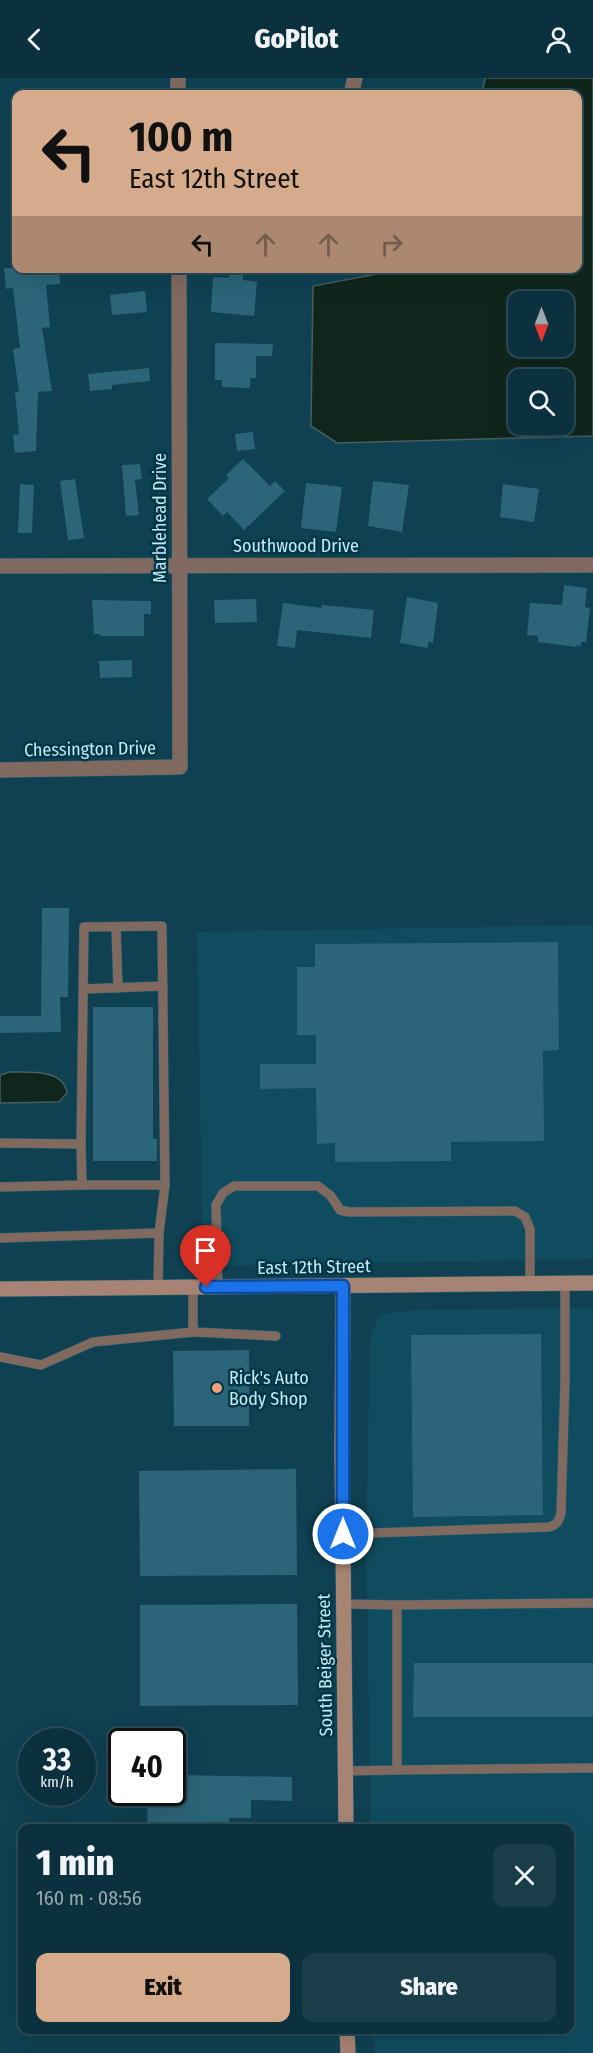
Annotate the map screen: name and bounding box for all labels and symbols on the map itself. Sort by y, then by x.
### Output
north arrow [508,291,574,357]
street label: Marblehead Drive [149,453,171,583]
street label: Southwood Drive [233,535,359,557]
street label: Chessington Drive [24,737,156,761]
pin [180,1225,231,1287]
street label: East 12th Street [257,1255,371,1279]
place label: Rick's Auto Body Shop [229,1367,309,1410]
marker: Rick's Auto Body Shop [210,1381,224,1395]
position arrow [311,1502,375,1566]
street label: South Beiger Street [313,1593,337,1736]
speed limit sign: 40 [108,1728,186,1806]

